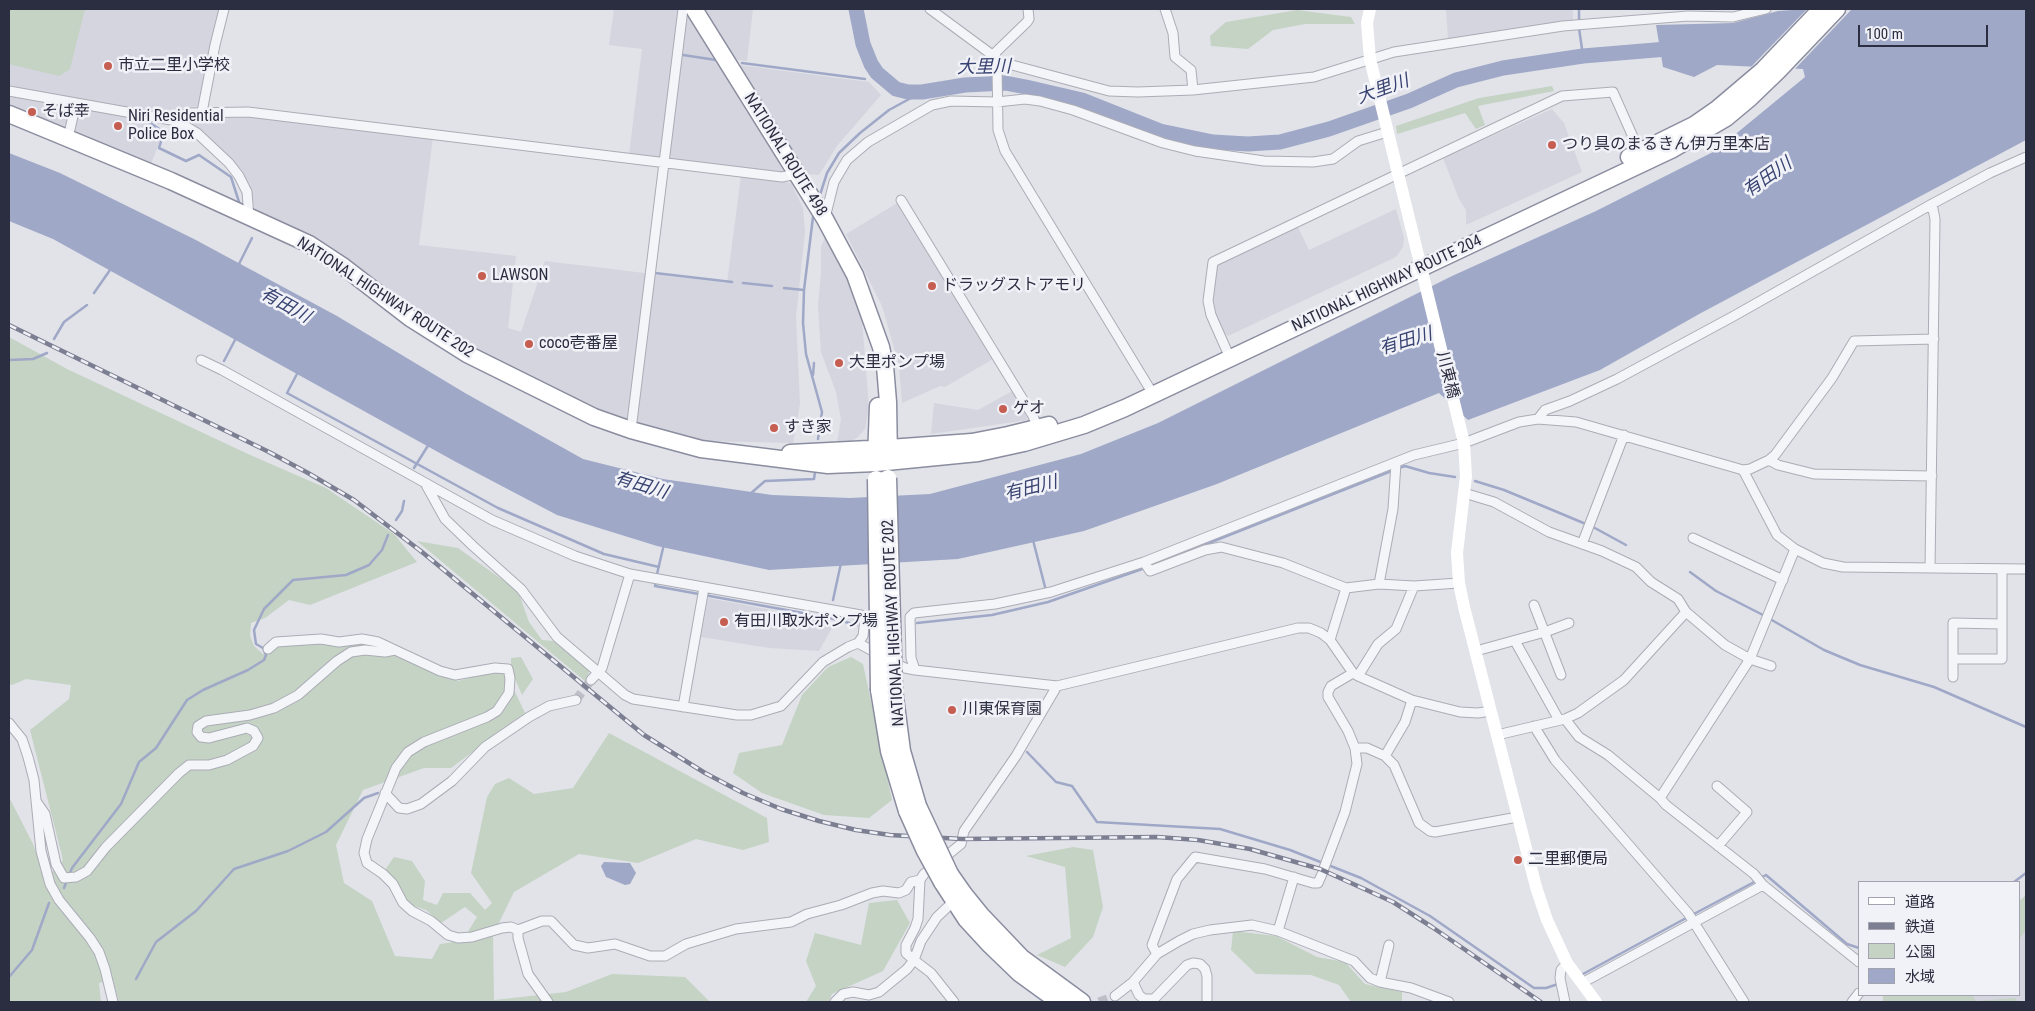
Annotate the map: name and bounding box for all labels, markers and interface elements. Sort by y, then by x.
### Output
scale bar [1860,15,1990,47]
text: 100 m [1866,25,1903,43]
place label: 市立二里小学校 [118,56,230,76]
water label: 大里川 [957,57,1011,79]
marker: 市立二里小学校 [102,60,114,72]
water label: 大里川 [1354,71,1412,109]
street label: NATIONAL ROUTE 498 [739,90,831,220]
place label: そば幸 [42,102,90,122]
marker: そば幸 [26,106,38,118]
place label: Niri Residential Police Box [128,107,224,145]
marker: Niri Residential Police Box [112,120,124,132]
place label: つり具のまるきん伊万里本店 [1562,135,1770,155]
marker: つり具のまるきん伊万里本店 [1546,139,1558,151]
water label: 有田川 [1740,154,1796,202]
street label: NATIONAL HIGHWAY ROUTE 204 [1289,232,1485,336]
street label: NATIONAL HIGHWAY ROUTE 202 [293,234,477,362]
place label: LAWSON [492,266,548,286]
marker: LAWSON [476,270,488,282]
place label: ドラッグストアモリ [942,276,1086,296]
marker: ドラッグストアモリ [926,280,938,292]
water label: 有田川 [256,283,314,329]
water label: 有田川 [1377,324,1435,360]
place label: coco壱番屋 [539,334,618,354]
marker: coco壱番屋 [523,338,535,350]
street label: 川東橋 [1432,349,1462,401]
place label: 大里ポンプ場 [849,353,945,373]
marker: 大里ポンプ場 [833,357,845,369]
place label: ゲオ [1013,399,1045,419]
marker: ゲオ [997,403,1009,415]
place label: すき家 [784,418,832,438]
marker: すき家 [768,422,780,434]
water label: 有田川 [612,468,670,504]
water label: 有田川 [1002,472,1060,506]
street label: NATIONAL HIGHWAY ROUTE 202 [879,519,909,727]
place label: 有田川取水ポンプ場 [734,612,878,632]
marker: 有田川取水ポンプ場 [718,616,730,628]
place label: 川東保育園 [962,700,1042,720]
marker: 川東保育園 [946,704,958,716]
place label: 二里郵便局 [1528,850,1608,870]
marker: 二里郵便局 [1512,854,1524,866]
legend [1858,881,2020,996]
text: 道路 [1905,893,1935,911]
text: 鉄道 [1905,918,1935,936]
text: 公園 [1905,943,1935,961]
text: 水域 [1905,968,1935,986]

